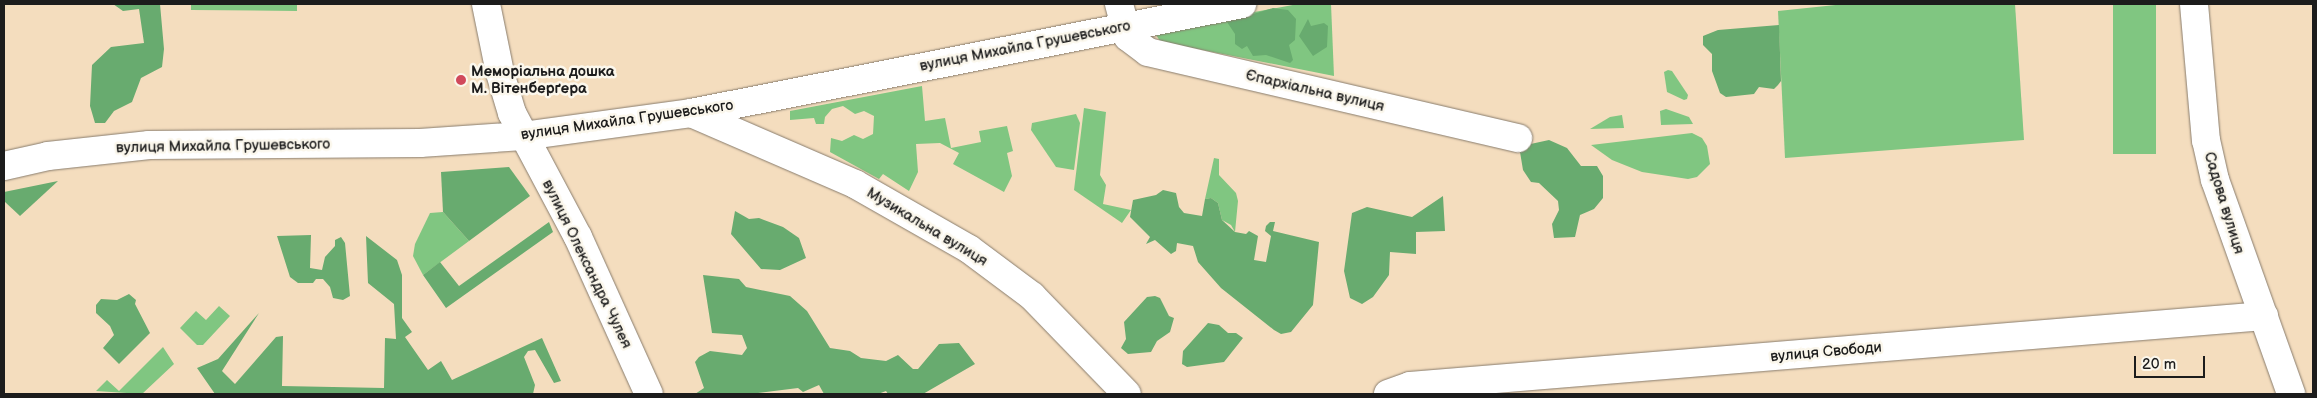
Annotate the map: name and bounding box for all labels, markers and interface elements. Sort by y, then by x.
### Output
street label: вулиця Михайла Грушевського [918,17,1132,75]
place label: Меморіальна дошка М. Вітенберґера [471,62,615,97]
street label: Єпархіальна вулиця [1244,66,1386,116]
marker: Меморіальна дошка М. Вітенберґера [455,74,467,86]
street label: вулиця Михайла Грушевського [520,96,734,144]
street label: вулиця Михайла Грушевського [116,135,330,157]
street label: Садова вулиця [2200,150,2248,256]
street label: вулиця Олександра Чулея [538,177,636,351]
street label: Музикальна вулиця [863,184,991,270]
street label: вулиця Свободи [1770,338,1882,366]
scale bar [2137,346,2208,378]
text: 20 m [2142,355,2176,374]

